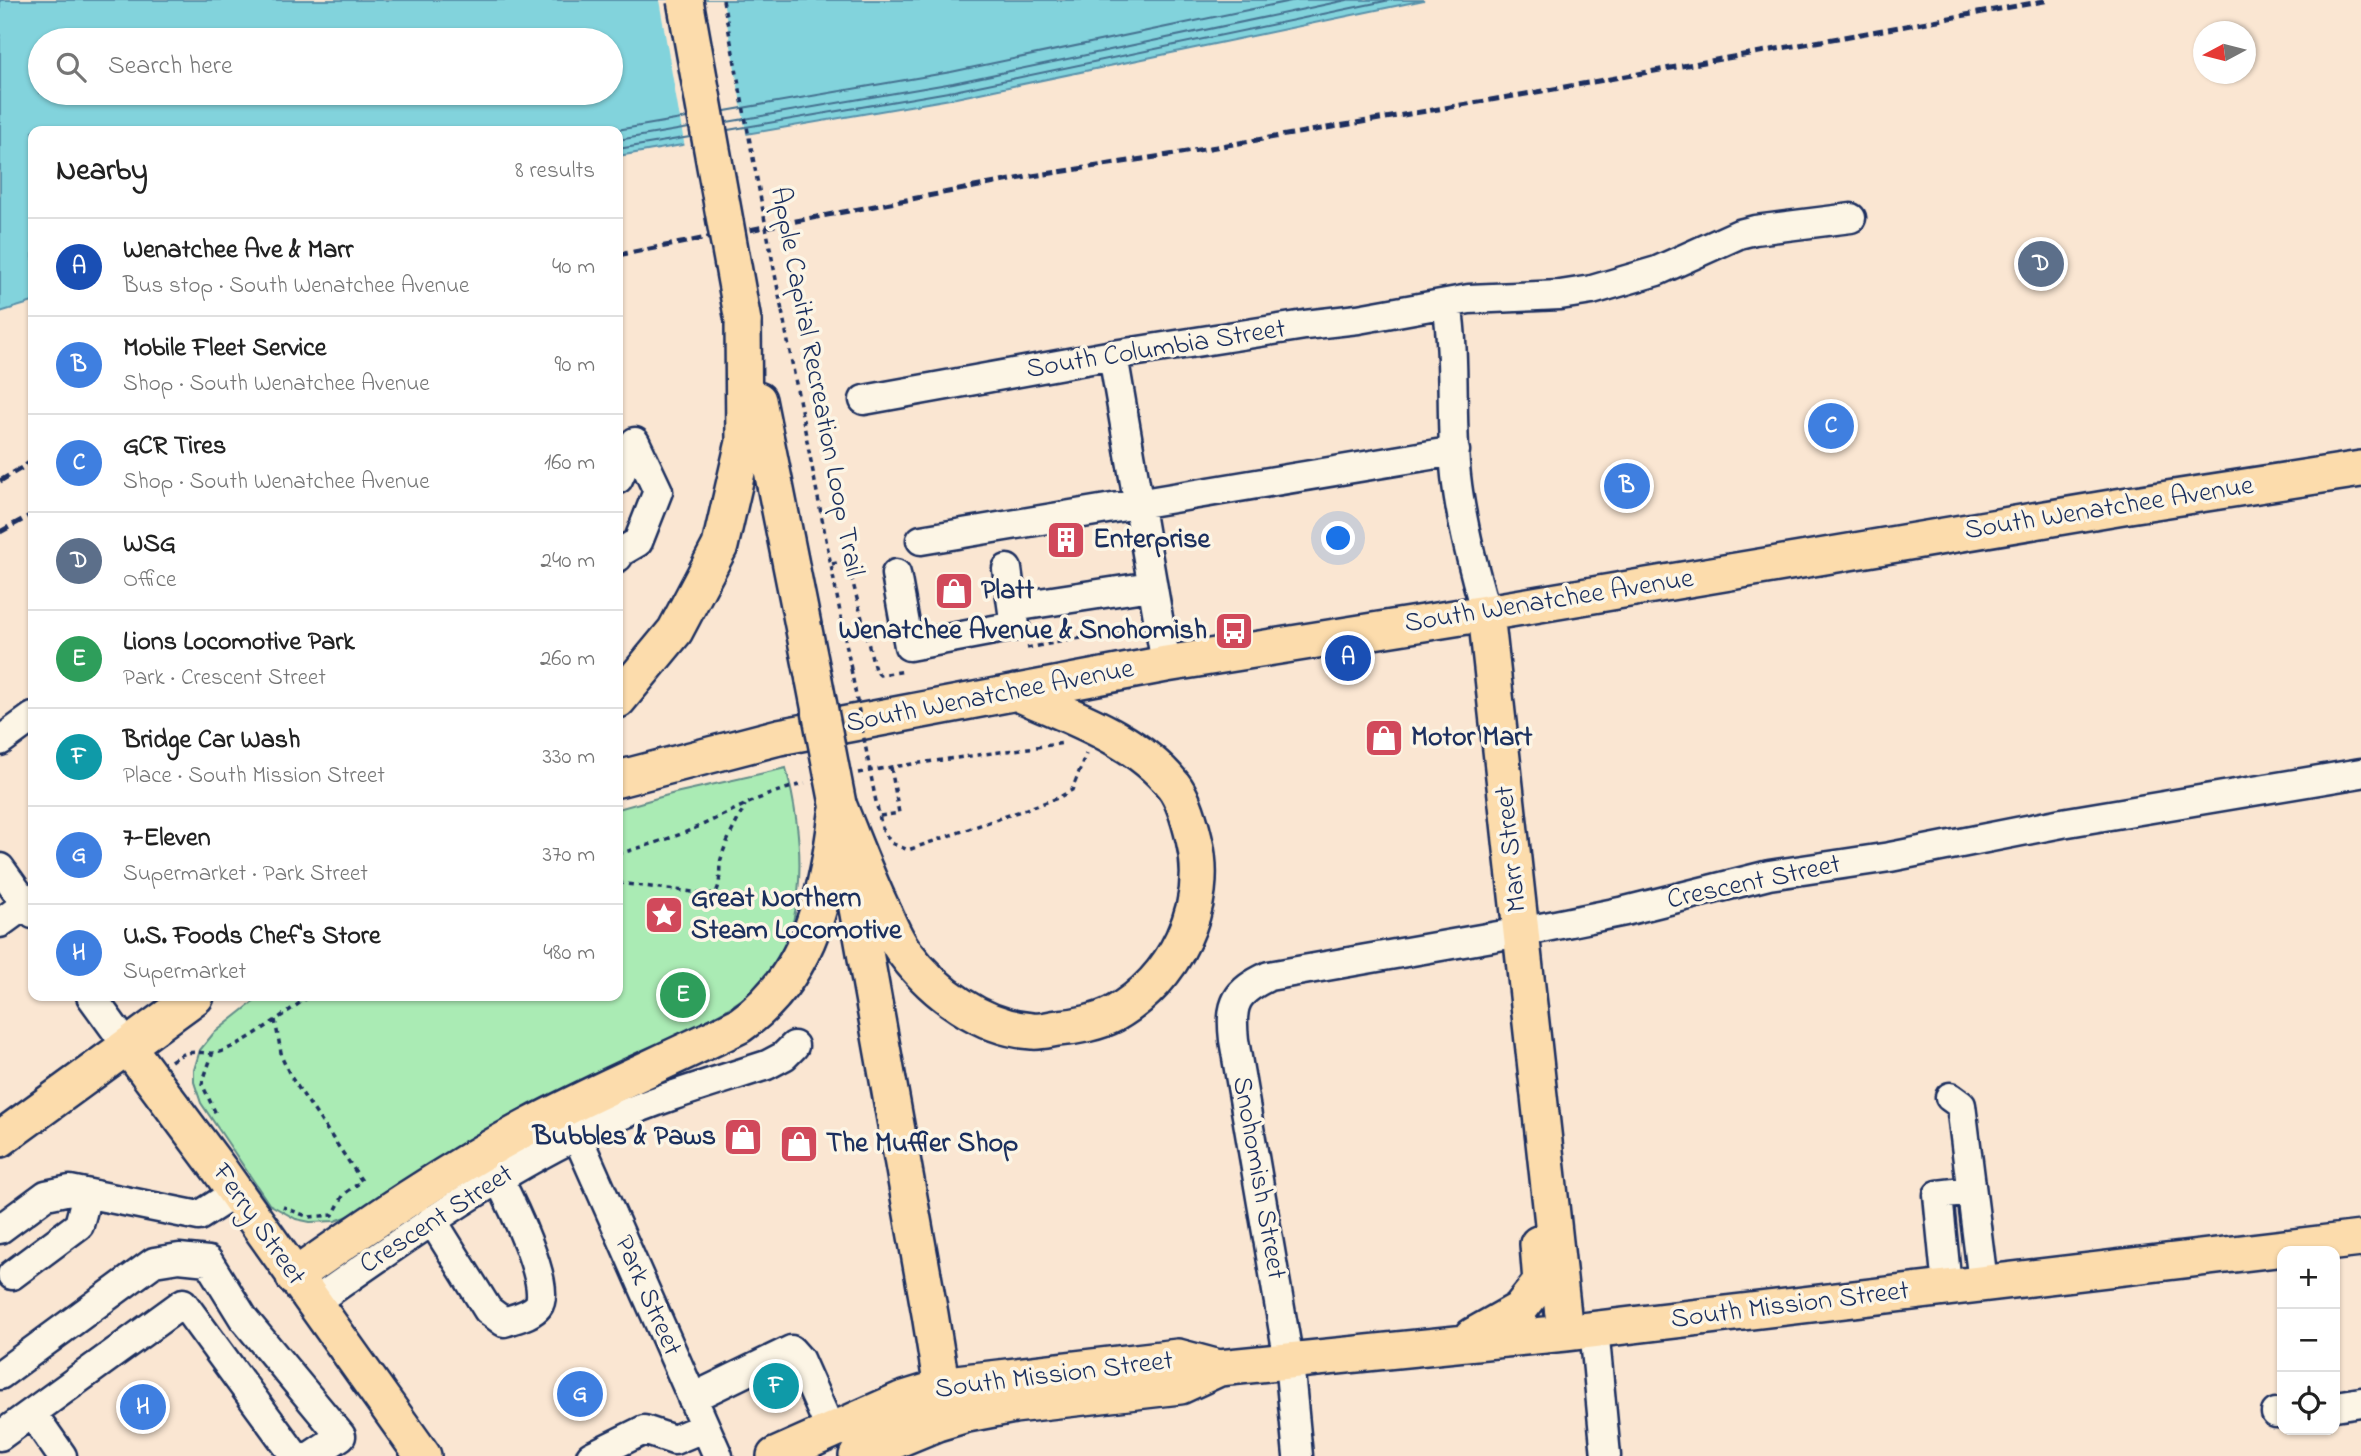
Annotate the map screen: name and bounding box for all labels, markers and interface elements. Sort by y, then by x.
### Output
north arrow [2193,21,2256,84]
search box [28,28,623,105]
icon: search [52,48,90,86]
text: Search here [108,48,233,86]
text: Nearby [56,150,148,194]
text: 8 results [515,155,595,188]
street label: Apple Capital Recreation Loop Trail [758,184,874,580]
text: Wenatchee Ave & Marr [123,232,353,270]
pin: D [2018,238,2064,290]
text: A [72,251,86,284]
text: 40 m [552,251,595,284]
text: Bus stop · South Wenatchee Avenue [123,270,469,303]
street label: South Columbia Street [1023,309,1289,391]
text: Mobile Fleet Service [123,330,327,368]
text: B [71,349,87,382]
text: 90 m [555,349,595,382]
text: Shop · South Wenatchee Avenue [123,368,430,401]
pin: C [1808,400,1854,452]
text: GCR Tires [123,428,226,466]
text: C [73,447,85,480]
text: 160 m [544,447,595,480]
pin: B [1604,460,1650,512]
text: Shop · South Wenatchee Avenue [123,466,430,499]
street label: South Wenatchee Avenue [1961,466,2257,552]
building icon: Enterprise [1045,519,1087,561]
place label: Enterprise [1093,520,1212,561]
your location [1321,521,1355,555]
text: WSG [123,526,176,564]
text: D [71,545,87,578]
text: 240 m [541,545,595,578]
street label: South Wenatchee Avenue [1401,559,1697,645]
text: Office [123,564,176,597]
shop icon: Platt [933,570,975,612]
place label: Platt [981,571,1035,612]
bus stop icon: Wenatchee Avenue & Snohomish [1213,610,1255,652]
place label: Wenatchee Avenue & Snohomish [838,611,1207,652]
text: Lions Locomotive Park [123,624,355,662]
pin: A [1325,632,1371,684]
text: E [72,643,86,676]
text: 260 m [540,643,595,676]
street label: South Wenatchee Avenue [843,649,1138,745]
text: Park · Crescent Street [123,662,326,695]
shop icon: Motor Mart [1363,717,1405,759]
place label: Motor Mart [1411,718,1533,759]
text: Bridge Car Wash [123,722,300,760]
text: F [72,741,86,774]
text: 330 m [542,741,595,774]
text: Place · South Mission Street [123,760,385,793]
street label: Marr Street [1485,784,1539,914]
text: 7-Eleven [123,820,211,858]
text: G [72,839,86,872]
text: 370 m [542,839,595,872]
street label: Crescent Street [1663,845,1845,921]
text: Supermarket · Park Street [123,858,368,891]
place label: Great Northern Steam Locomotive [691,879,903,952]
place icon: Great Northern Steam Locomotive [643,894,685,936]
text: U.S. Foods Chef's Store [123,918,381,956]
text: H [72,937,86,970]
text: 480 m [543,937,595,970]
text: Supermarket [123,956,246,989]
pin: E [660,969,706,1021]
street label: Snohomish Street [1220,1073,1296,1283]
shop icon: Bubbles & Paws [722,1116,764,1158]
place label: Bubbles & Paws [531,1117,716,1158]
shop icon: The Muffler Shop [778,1123,820,1165]
place label: The Muffler Shop [826,1124,1018,1165]
street label: Ferry Street [200,1155,315,1295]
street label: Crescent Street [352,1155,522,1285]
street label: Park Street [602,1229,692,1363]
map controls [2277,1246,2340,1435]
button: + [2277,1246,2340,1309]
street label: South Mission Street [1669,1271,1911,1341]
button: − [2277,1309,2340,1372]
street label: South Mission Street [933,1341,1175,1411]
pin: F [753,1360,799,1412]
pin: G [557,1368,603,1420]
button: locate [2277,1372,2340,1435]
pin: H [120,1381,166,1433]

